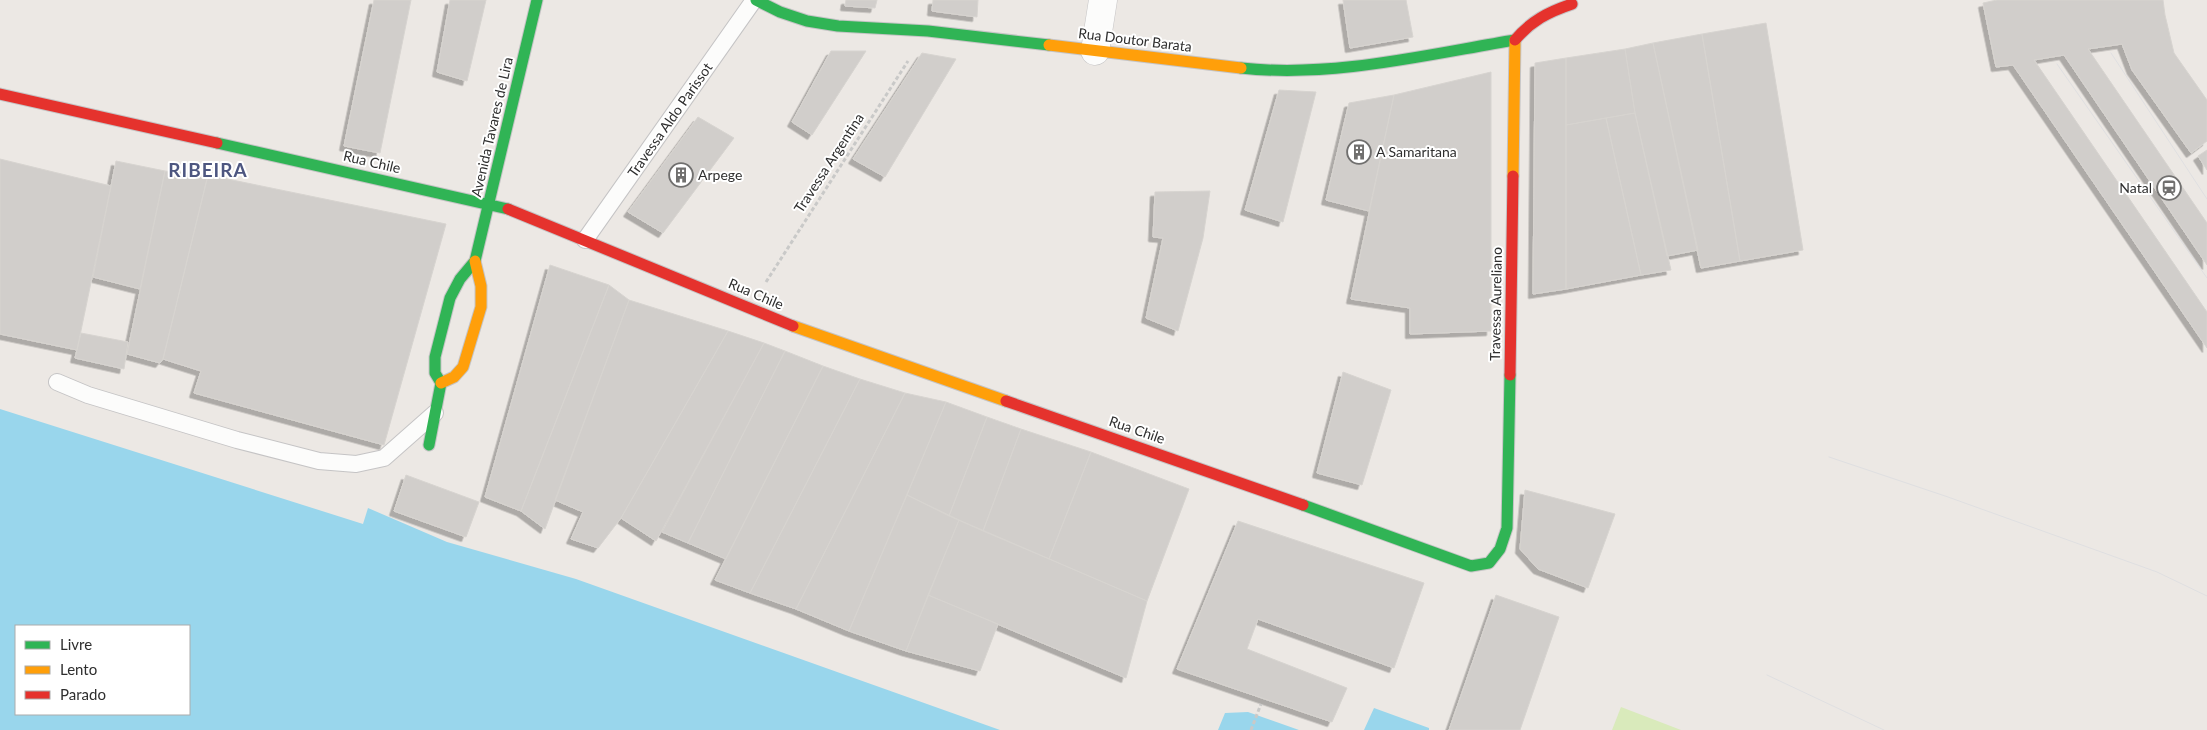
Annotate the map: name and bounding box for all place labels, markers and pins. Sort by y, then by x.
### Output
building icon: A Samaritana [1346,139,1372,165]
place label: A Samaritana [1376,143,1457,160]
building icon: Arpege [668,162,694,188]
place label: Arpege [698,166,742,183]
station icon: Natal [2156,175,2182,201]
place label: Natal [2119,179,2152,196]

